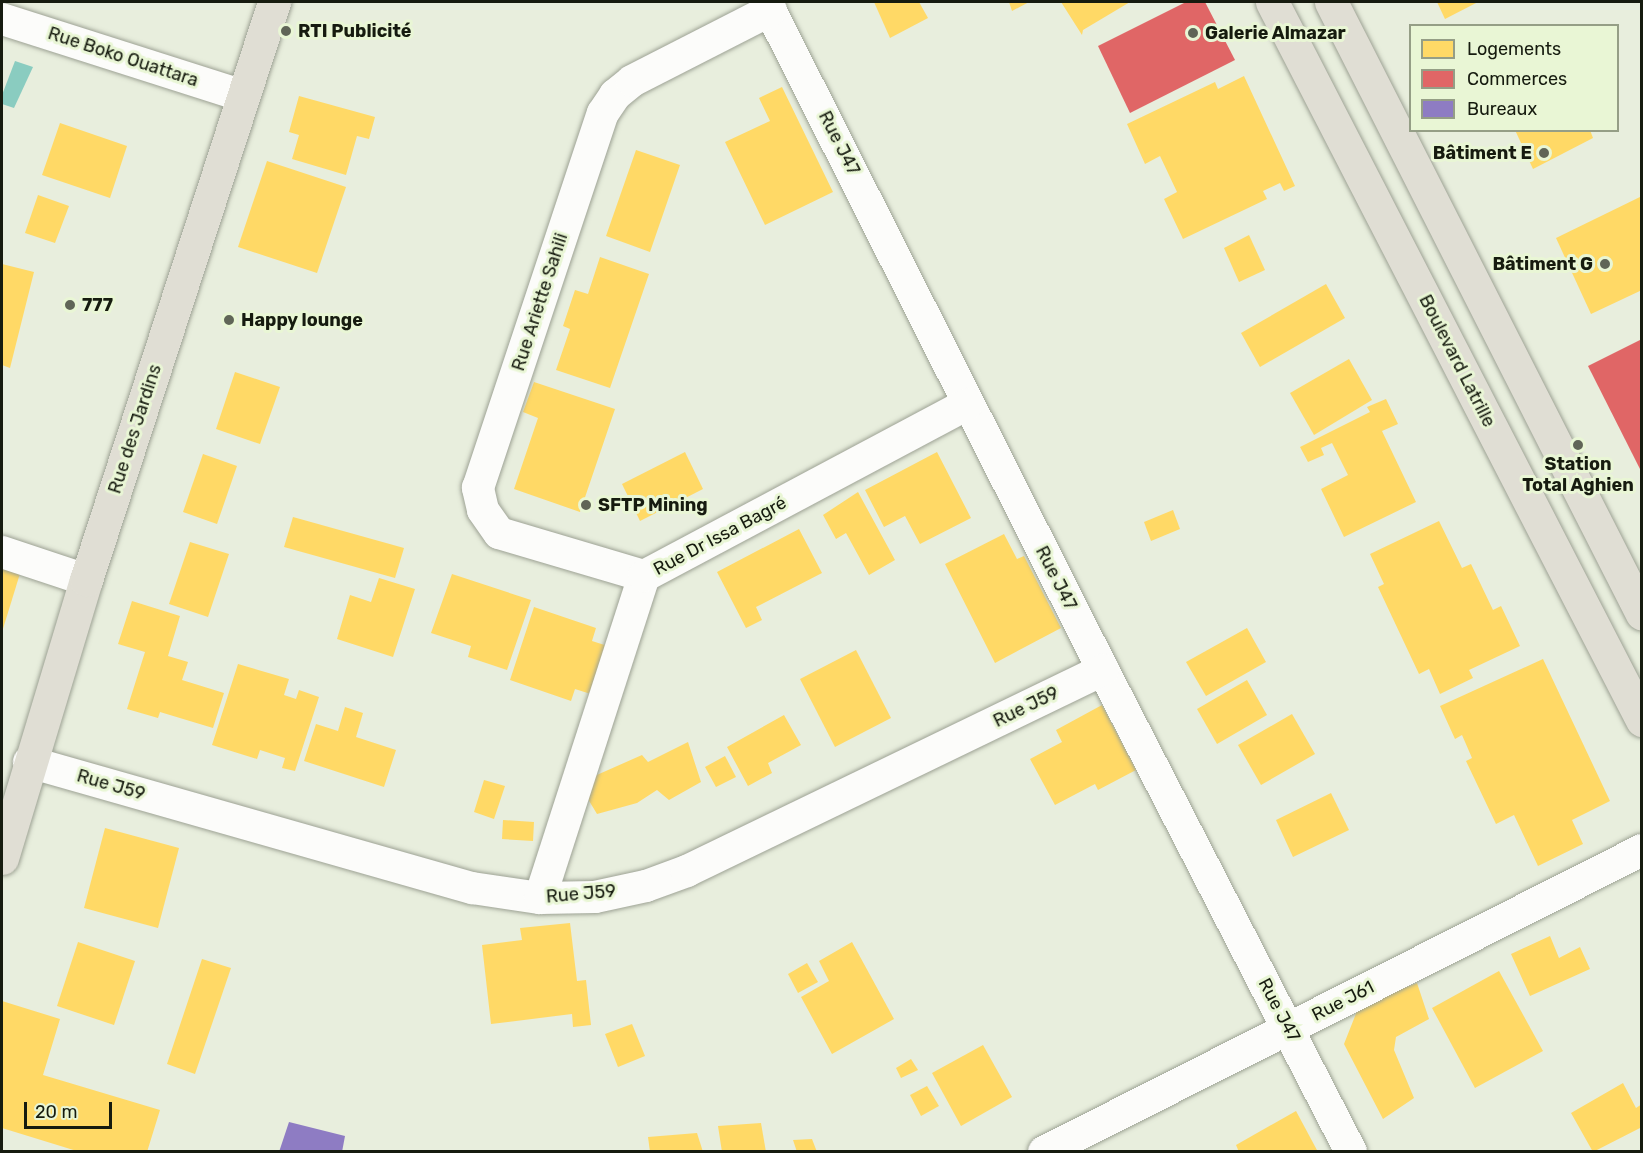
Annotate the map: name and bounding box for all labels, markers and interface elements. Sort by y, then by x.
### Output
place label: RTI Publicité [298,20,412,42]
place label: Galerie Almazar [1205,22,1346,44]
street label: Rue Boko Ouattara [45,23,201,91]
marker: RTI Publicité [279,24,293,38]
legend [1409,24,1619,132]
marker: Galerie Almazar [1186,26,1200,40]
text: Logements [1467,38,1561,60]
text: Commerces [1467,68,1567,90]
text: Bureaux [1467,98,1537,120]
street label: Rue J47 [814,108,864,178]
place label: Bâtiment E [1433,142,1532,164]
marker: Bâtiment E [1537,146,1551,160]
street label: Rue Ariette Sahili [507,230,573,374]
place label: Bâtiment G [1492,253,1593,275]
marker: Bâtiment G [1598,257,1612,271]
street label: Boulevard Latrille [1414,291,1500,431]
place label: 777 [82,294,113,316]
marker: 777 [63,298,77,312]
place label: Happy lounge [241,309,363,331]
marker: Happy lounge [222,313,236,327]
street label: Rue des Jardins [104,362,166,496]
marker: Station Total Aghien [1571,438,1585,452]
place label: Station Total Aghien [1522,454,1634,496]
street label: Rue Dr Issa Bagré [650,492,790,580]
place label: SFTP Mining [598,494,708,516]
marker: SFTP Mining [579,498,593,512]
street label: Rue J47 [1031,543,1081,613]
street label: Rue J59 [990,682,1062,732]
street label: Rue J59 [74,765,148,805]
street label: Rue J59 [545,880,617,908]
street label: Rue J47 [1253,975,1305,1045]
street label: Rue J61 [1308,976,1378,1026]
scale bar [27,1090,116,1128]
text: 20 m [35,1101,77,1123]

